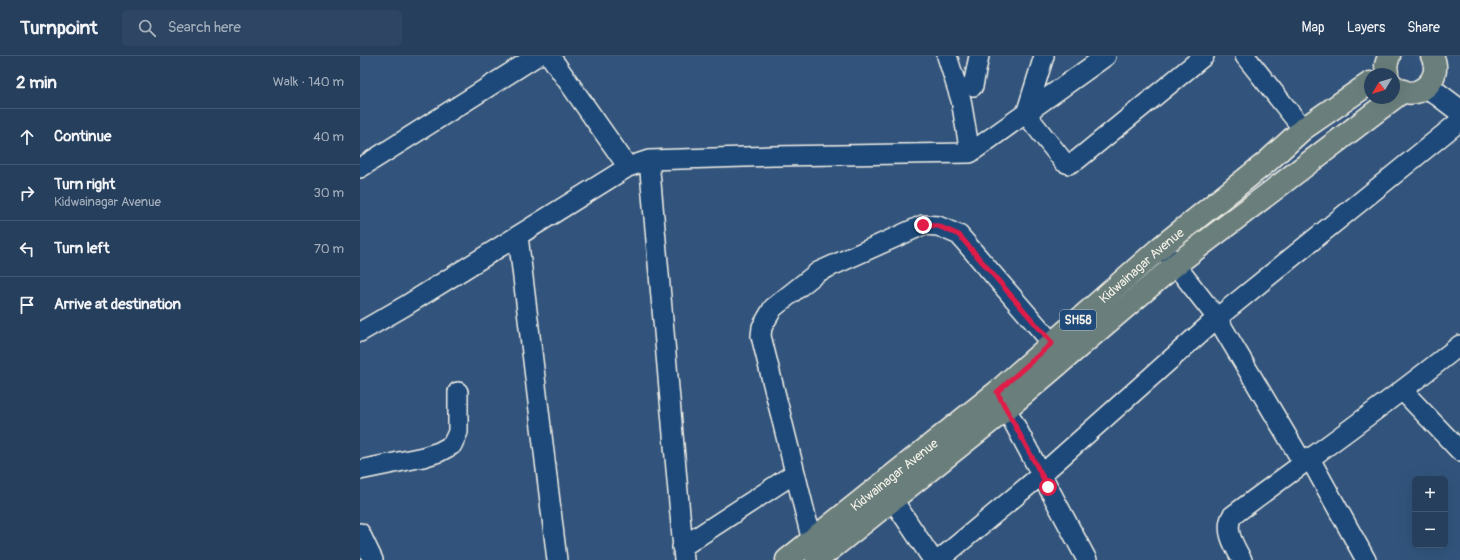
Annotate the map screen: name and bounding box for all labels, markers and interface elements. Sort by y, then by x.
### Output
search box [122,10,402,46]
text: Turnpoint [20,16,98,40]
icon: search [136,17,158,39]
text: Search here [168,18,241,37]
text: Map [1302,19,1325,36]
text: Layers [1347,19,1385,36]
text: Share [1407,19,1440,36]
north arrow [1364,68,1400,104]
text: 2 min [16,72,57,93]
text: Walk · 140 m [273,74,344,90]
icon: ahead [16,126,38,148]
text: Continue [54,127,112,146]
text: 40 m [313,129,344,145]
text: Turn right [54,175,115,194]
icon: right [16,182,38,204]
text: 30 m [314,185,344,201]
text: Kidwainagar Avenue [54,194,161,210]
route end [914,216,932,234]
street label: Kidwainagar Avenue [1096,224,1188,307]
icon: left [16,238,38,260]
text: Turn left [54,239,110,258]
text: 70 m [314,241,344,257]
icon: arrive [16,294,38,316]
text: Arrive at destination [54,295,181,314]
road number: SH58 [1060,310,1096,330]
street label: Kidwainagar Avenue [848,435,942,515]
map controls [1412,476,1448,548]
button: + [1412,476,1448,512]
route start [1039,478,1057,496]
button: − [1412,512,1448,548]

